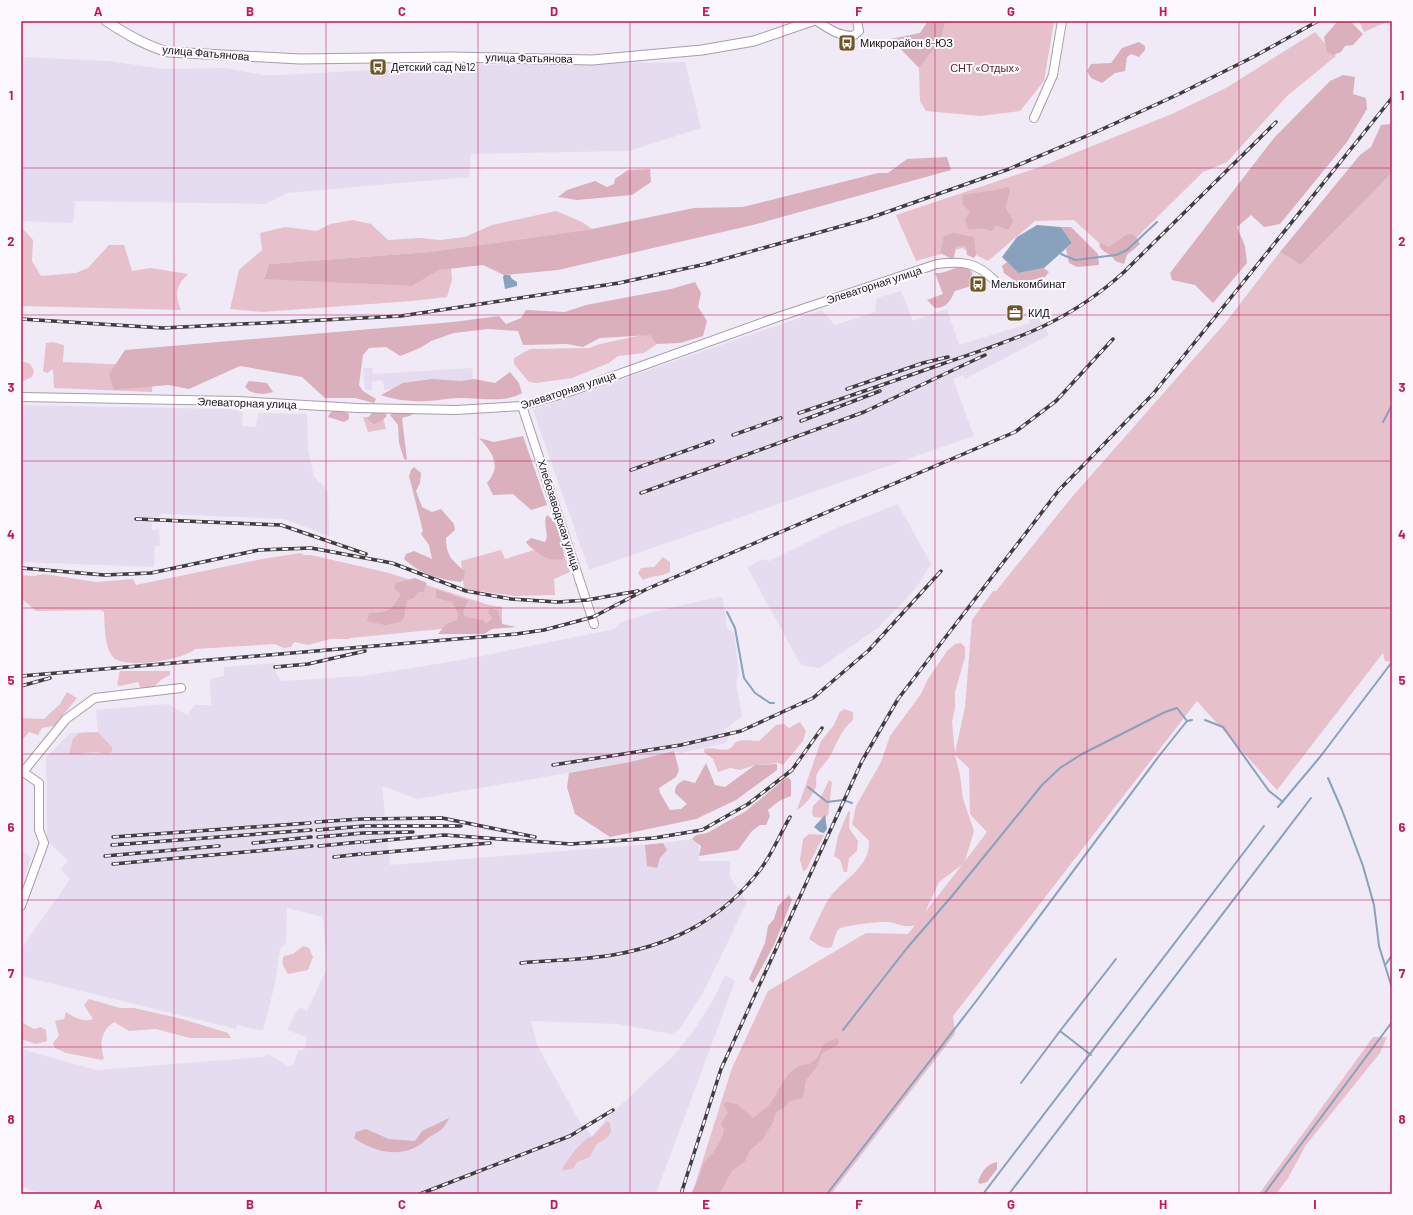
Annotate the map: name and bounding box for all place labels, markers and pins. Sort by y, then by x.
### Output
bus stop icon: Микрорайон 8-ЮЗ [837,33,857,53]
place label: Микрорайон 8-ЮЗ [860,36,953,49]
bus stop icon: Детский сад №12 [368,57,388,77]
place label: Детский сад №12 [391,60,476,73]
bus stop icon: Мелькомбинат [968,274,988,294]
place label: Мелькомбинат [991,277,1066,290]
office icon: КИД [1005,303,1025,323]
place label: КИД [1028,306,1050,319]

